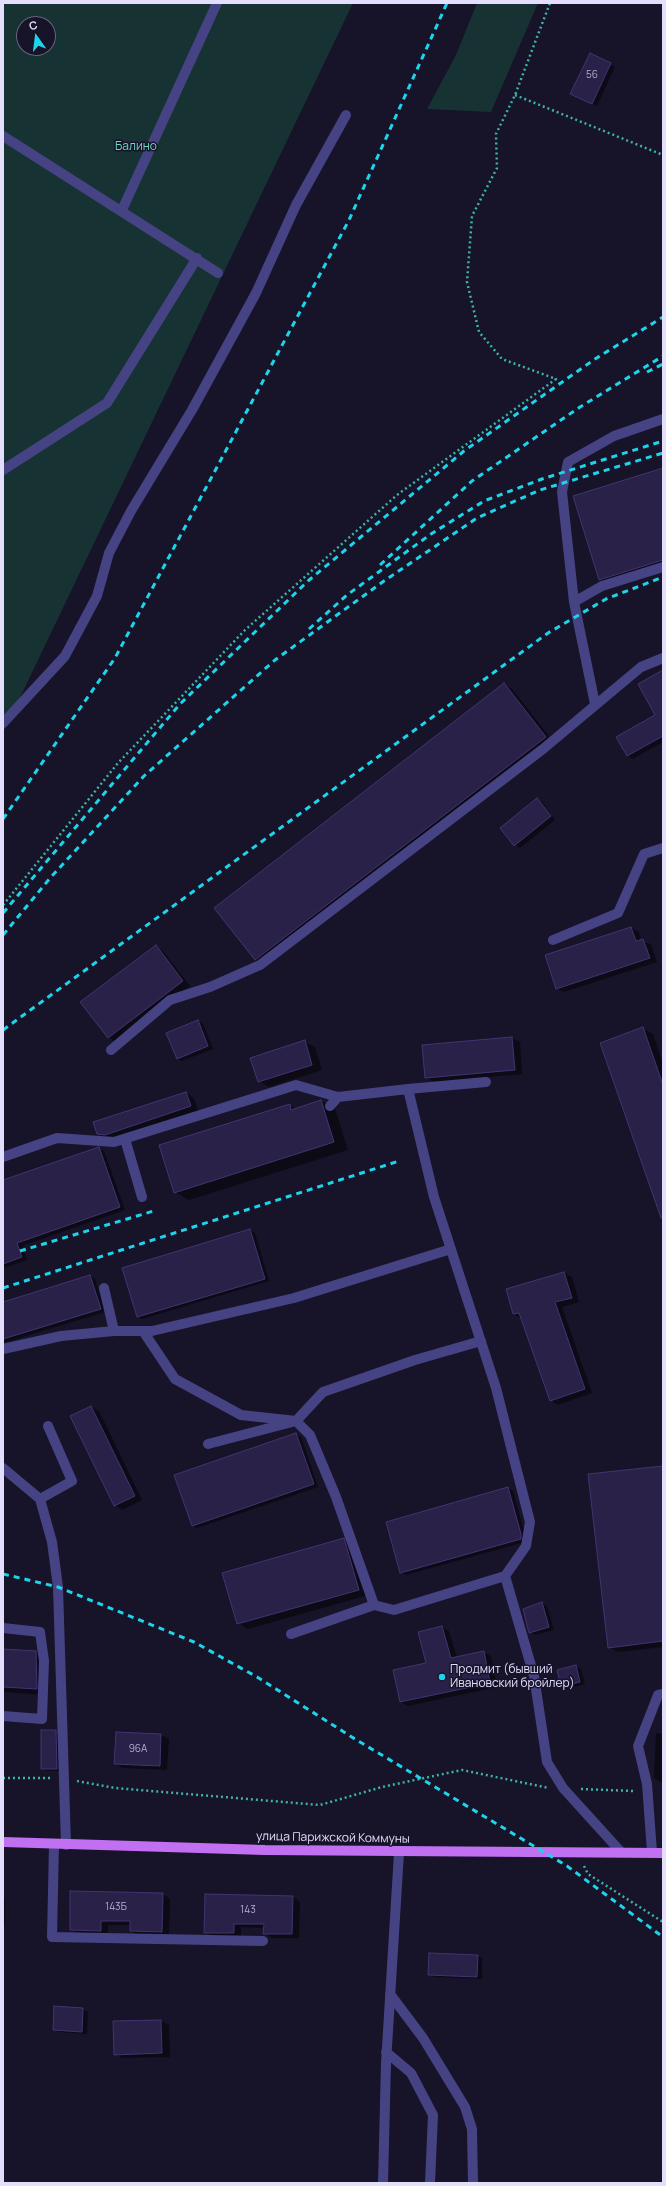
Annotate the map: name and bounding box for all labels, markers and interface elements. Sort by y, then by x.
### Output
north arrow [16,16,56,56]
text: С [27,17,39,33]
house number: 56 [586,69,598,81]
park label: Балино [115,140,157,154]
place label: Продмит (бывший Ивановский бройлер) [450,1663,575,1691]
marker: Продмит (бывший Ивановский бройлер) [437,1672,447,1682]
house number: 96А [129,1743,147,1755]
street label: улица Парижской Коммуны [256,1829,410,1847]
house number: 143Б [105,1901,127,1913]
house number: 143 [240,1904,256,1916]

